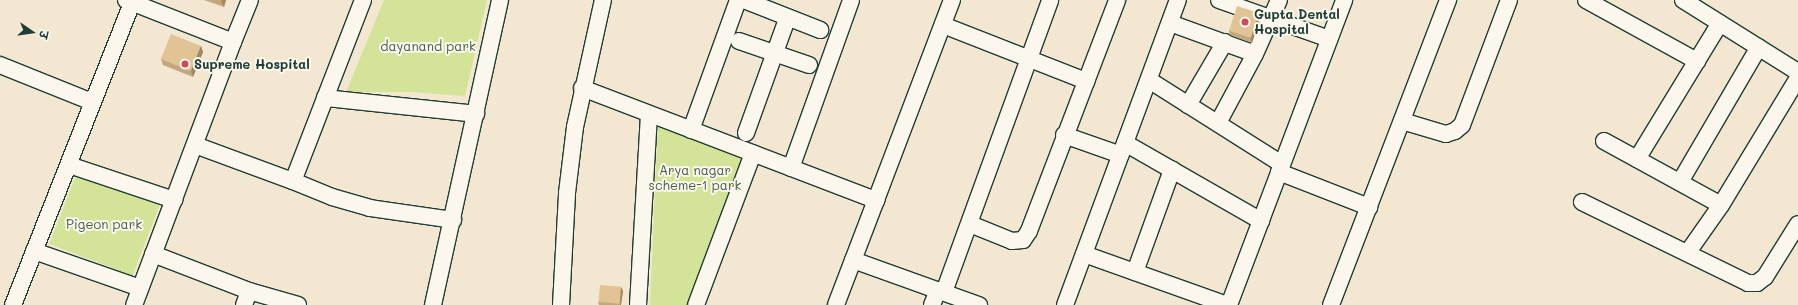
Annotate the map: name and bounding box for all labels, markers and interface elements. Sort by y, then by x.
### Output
place label: Gupta Dental Hospital [1254,7,1340,38]
north arrow [12,12,52,52]
marker: Gupta Dental Hospital [1239,16,1251,28]
text: उ [36,30,52,40]
park label: dayanand park [380,38,476,54]
place label: Supreme Hospital [194,56,310,72]
marker: Supreme Hospital [179,58,191,70]
park label: Arya nagar scheme-1 park [649,163,741,194]
park label: Pigeon park [66,216,142,232]

